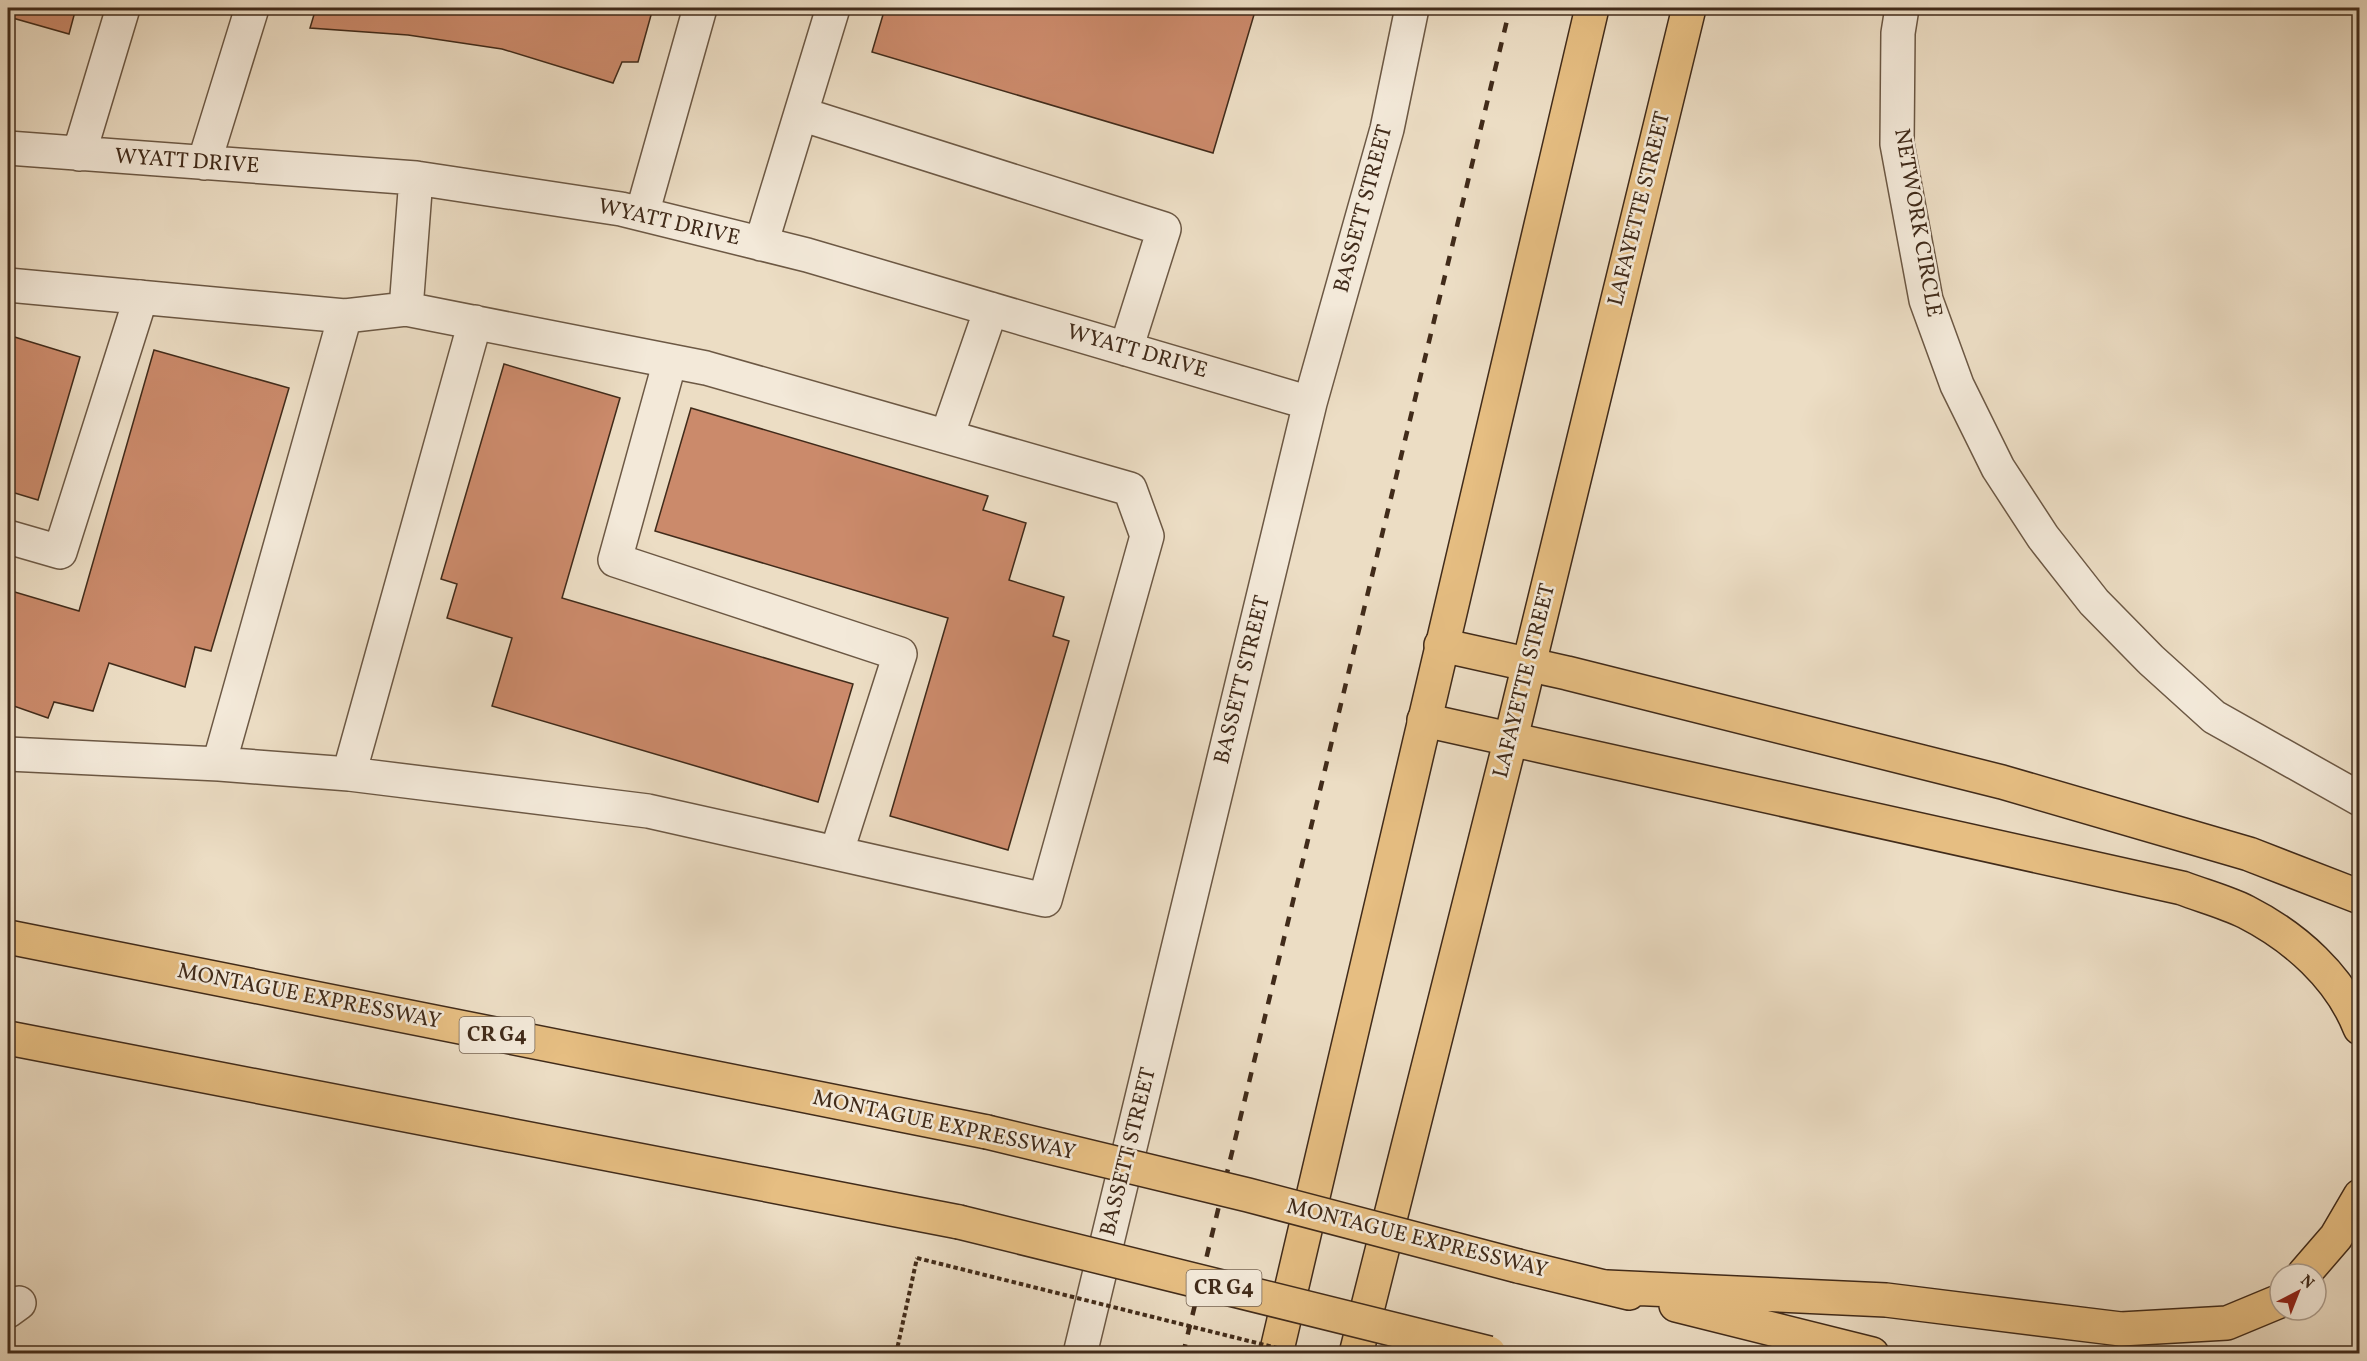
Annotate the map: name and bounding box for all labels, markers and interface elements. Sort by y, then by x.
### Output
street label: LAFAYETTE STREET [1601,108,1679,310]
street label: BASSETT STREET [1327,122,1401,296]
street label: NETWORK CIRCLE [1885,126,1949,320]
street label: WYATT DRIVE [114,141,260,183]
street label: WYATT DRIVE [595,192,743,254]
street label: WYATT DRIVE [1063,317,1211,387]
street label: LAFAYETTE STREET [1486,580,1564,782]
street label: BASSETT STREET [1207,592,1279,767]
street label: MONTAGUE EXPRESSWAY [174,956,444,1038]
road number: CR G4 [460,1017,534,1053]
street label: BASSETT STREET [1093,1064,1165,1239]
street label: MONTAGUE EXPRESSWAY [810,1083,1078,1169]
street label: MONTAGUE EXPRESSWAY [1283,1192,1551,1286]
north arrow [2268,1262,2328,1322]
road number: CR G4 [1186,1270,1262,1306]
text: N [2295,1270,2319,1295]

